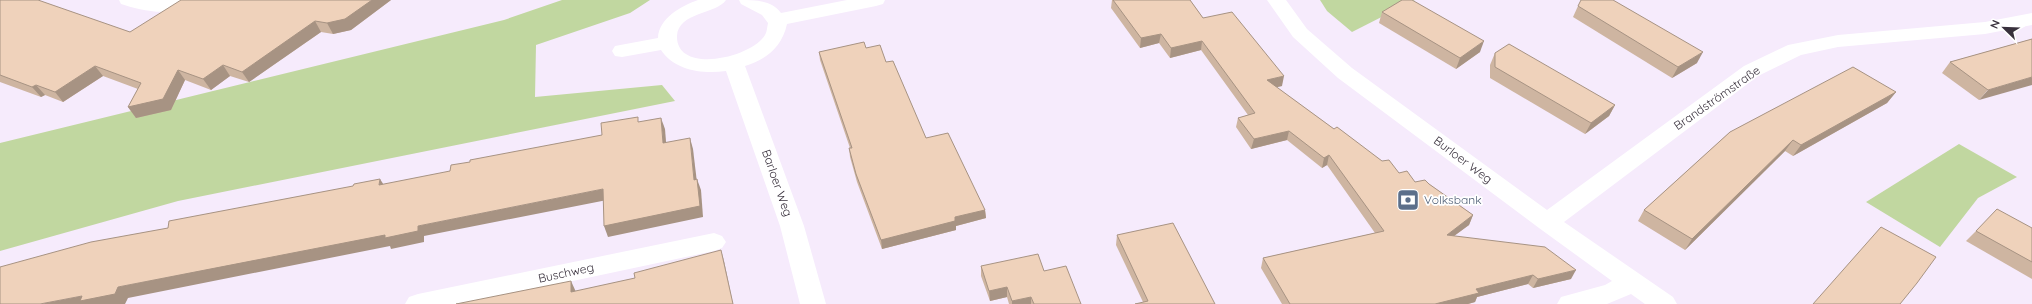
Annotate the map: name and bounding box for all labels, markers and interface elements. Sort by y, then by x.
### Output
north arrow [1984,8,2024,48]
text: N [1987,18,2003,31]
street label: Brandströmstraße [1671,62,1763,133]
street label: Burloer Weg [1431,133,1496,186]
street label: Barloer Weg [759,147,796,218]
bank icon: Volksbank [1395,187,1421,213]
place label: Volksbank [1424,192,1482,207]
street label: Buschweg [537,259,595,286]

